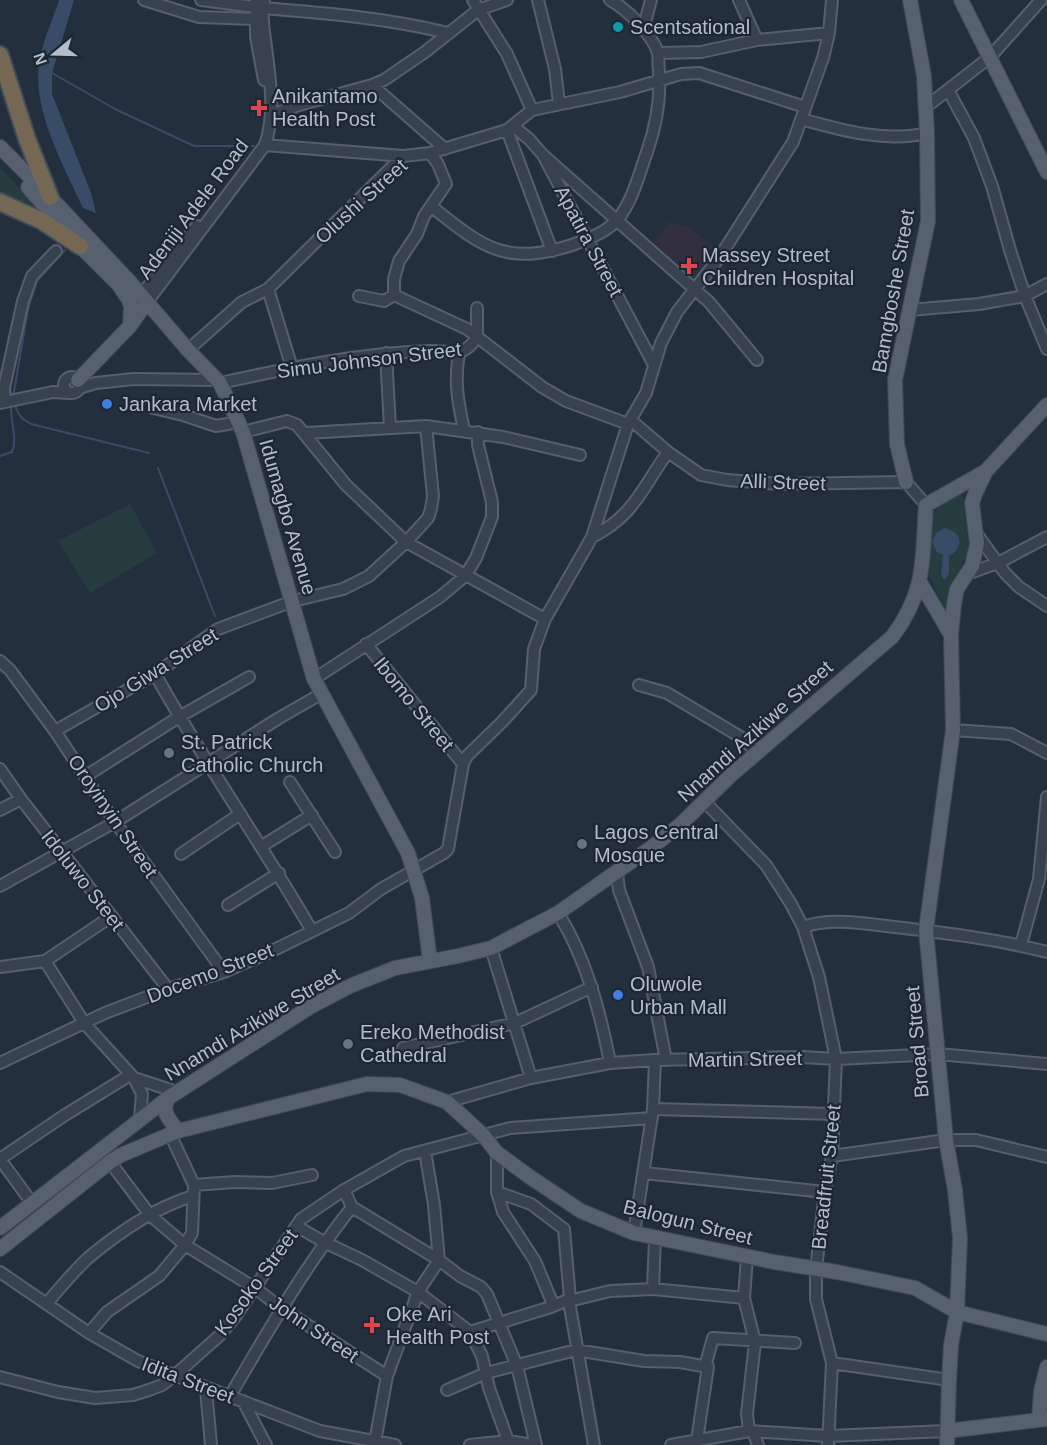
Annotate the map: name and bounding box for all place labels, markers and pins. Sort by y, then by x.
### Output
place label: Scentsational [630,16,750,38]
marker: Scentsational [611,20,625,34]
place label: Anikantamo Health Post [272,85,378,130]
marker: Anikantamo Health Post [250,99,268,117]
place label: Massey Street Children Hospital [702,244,854,289]
marker: Massey Street Children Hospital [680,257,698,275]
place label: Jankara Market [119,393,257,415]
marker: Jankara Market [100,397,114,411]
place label: St. Patrick Catholic Church [181,731,323,776]
marker: St. Patrick Catholic Church [162,746,176,760]
place label: Lagos Central Mosque [594,821,719,866]
marker: Lagos Central Mosque [575,837,589,851]
place label: Oluwole Urban Mall [630,973,727,1018]
marker: Oluwole Urban Mall [611,988,625,1002]
place label: Ereko Methodist Cathedral [360,1021,505,1066]
marker: Ereko Methodist Cathedral [341,1037,355,1051]
place label: Oke Ari Health Post [386,1303,490,1348]
marker: Oke Ari Health Post [363,1316,381,1334]

